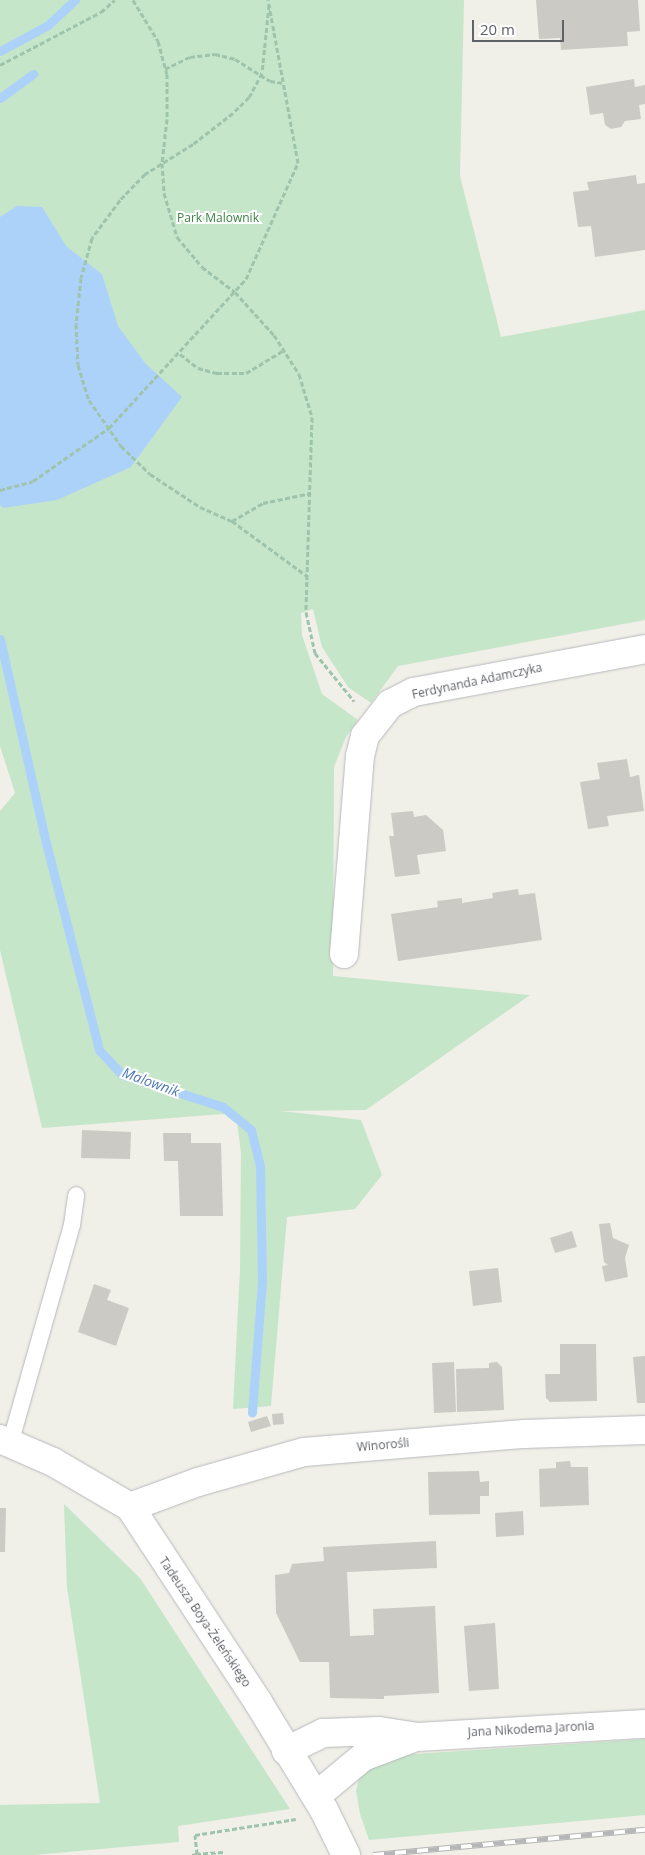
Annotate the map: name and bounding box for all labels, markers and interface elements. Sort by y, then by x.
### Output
scale bar [475,10,568,42]
text: 20 m [480,19,515,39]
park label: Park Malownik [177,211,259,225]
street label: Ferdynanda Adamczyka [411,660,543,702]
water label: Malownik [120,1064,182,1100]
street label: Winorośli [356,1436,410,1454]
street label: Tadeusza Boya-Żeleńskiego [156,1554,254,1690]
street label: Jana Nikodema Jaronia [467,1718,595,1740]

